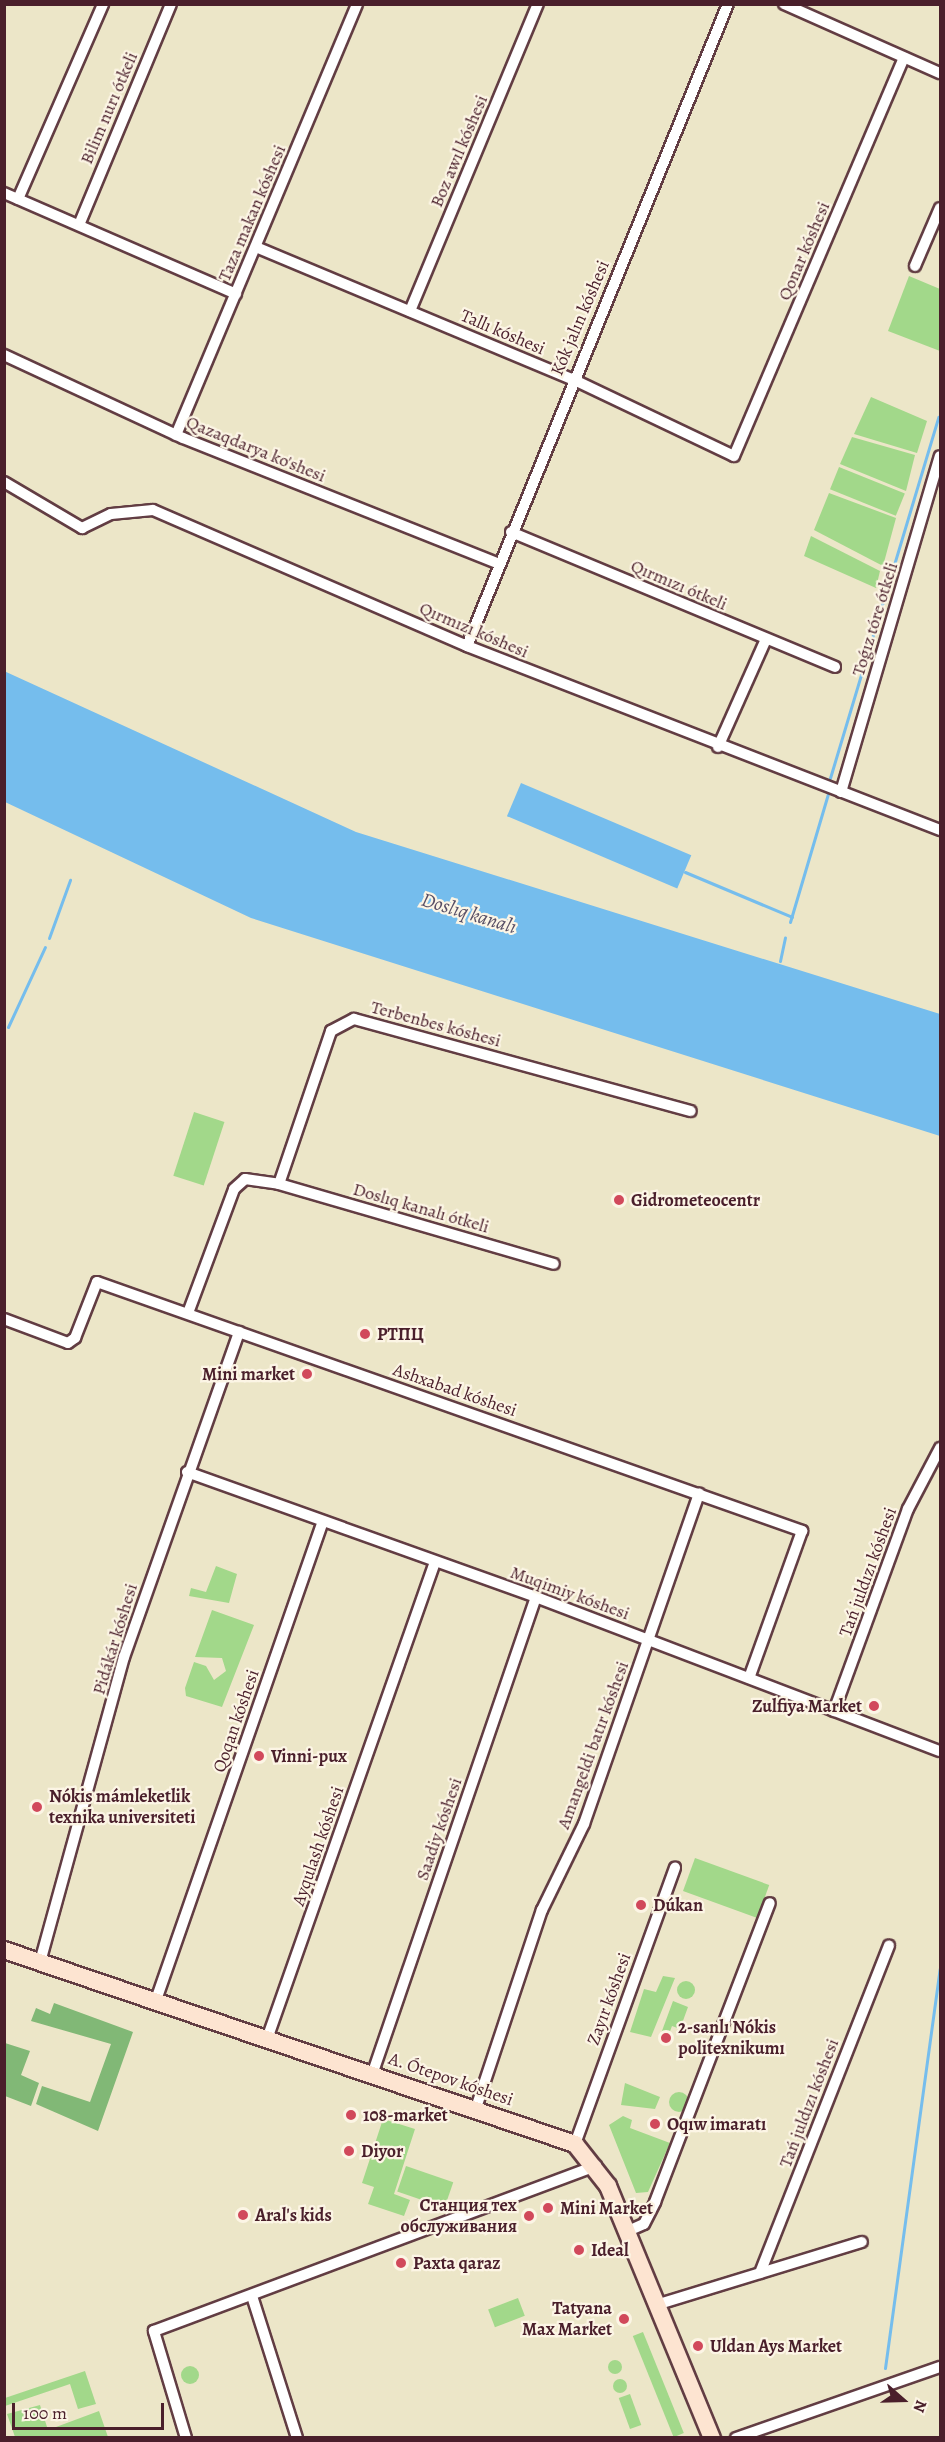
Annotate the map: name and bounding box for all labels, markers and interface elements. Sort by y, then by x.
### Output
street label: Bilim nurı ótkeli [76,49,142,167]
street label: Boz awıl kóshesi [426,92,492,210]
street label: Taza makan kóshesi [214,142,290,284]
street label: Qonar kóshesi [774,198,834,304]
street label: Kók jalın kóshesi [546,257,614,379]
street label: Tallı kóshesi [458,305,548,359]
street label: Qazaqdarya ko'shesi [183,411,329,487]
street label: Qırmızı ótkeli [628,555,730,615]
street label: Toǵız tóre ótkeli [847,559,903,679]
street label: Qırmızı kóshesi [416,597,532,663]
water label: Doslıq kanalı [419,887,519,939]
street label: Terbenbes kóshesi [369,996,503,1052]
street label: Doslıq kanalı ótkeli [351,1178,491,1238]
place label: Gidrometeocentr [631,1189,760,1211]
marker: Gidrometeocentr [612,1193,626,1207]
place label: РТПЦ [377,1323,424,1345]
marker: РТПЦ [358,1327,372,1341]
street label: Ashxabad kóshesi [390,1359,520,1421]
place label: Mini market [202,1363,295,1385]
marker: Mini market [300,1367,314,1381]
street label: Tań juldızı kóshesi [835,1504,901,1640]
street label: Muqimiy kóshesi [507,1561,633,1625]
street label: Pidákár kóshesi [88,1581,142,1697]
street label: Amangeldi batır kóshesi [553,1658,633,1832]
street label: Qoqan kóshesi [208,1667,264,1775]
place label: Zulfiya Market [752,1695,862,1717]
marker: Zulfiya Market [867,1699,881,1713]
place label: Vinni-pux [271,1745,347,1767]
marker: Vinni-pux [252,1749,266,1763]
street label: Saadiy kóshesi [411,1775,467,1883]
street label: Ayqulash kóshesi [287,1783,349,1909]
place label: Nókis mámleketlik texnika universiteti [49,1786,195,1828]
marker: Nókis mámleketlik texnika universiteti [30,1800,44,1814]
place label: Dúkan [653,1894,703,1916]
marker: Dúkan [634,1898,648,1912]
street label: Zayır kóshesi [582,1950,636,2048]
place label: 2-sanlı Nókis politexnikumı [678,2017,785,2060]
marker: 2-sanlı Nókis politexnikumı [659,2031,673,2045]
street label: Tań juldızı kóshesi [775,2036,843,2170]
street label: A. Ótepov kóshesi [386,2048,516,2110]
place label: 108-market [363,2104,448,2126]
marker: 108-market [344,2108,358,2122]
place label: Oqıw imaratı [667,2113,766,2135]
marker: Oqıw imaratı [648,2117,662,2131]
place label: Diyor [361,2140,403,2162]
marker: Diyor [342,2144,356,2158]
place label: Станция тех обслуживания [400,2195,517,2238]
place label: Mini Market [560,2197,653,2219]
marker: Mini Market [541,2201,555,2215]
place label: Aral's kids [255,2204,332,2226]
marker: Aral's kids [236,2208,250,2222]
marker: Станция тех обслуживания [522,2209,536,2223]
place label: Ideal [591,2239,629,2261]
marker: Ideal [572,2243,586,2257]
place label: Paxta qaraz [413,2252,501,2274]
marker: Paxta qaraz [394,2256,408,2270]
place label: Tatyana Max Market [522,2298,612,2340]
marker: Tatyana Max Market [617,2312,631,2326]
place label: Uldan Ays Market [710,2335,842,2357]
marker: Uldan Ays Market [691,2339,705,2353]
north arrow [873,2370,933,2430]
scale bar [15,2391,166,2429]
text: N [908,2397,932,2415]
text: 100 m [23,2401,67,2425]

